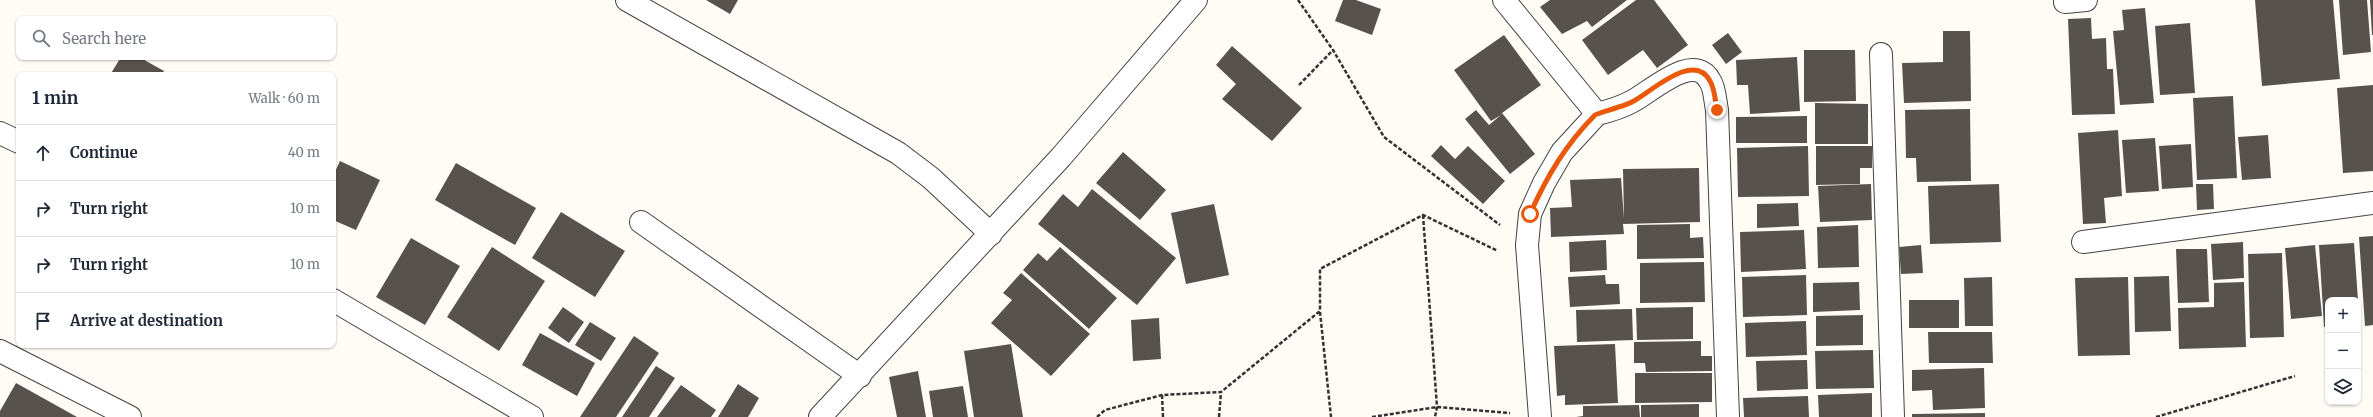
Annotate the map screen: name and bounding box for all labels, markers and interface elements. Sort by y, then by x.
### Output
search box [16,16,336,60]
icon: search [30,27,52,49]
text: Search here [62,29,146,48]
text: 1 min [32,87,78,109]
text: Walk · 60 m [248,90,320,107]
route end [1708,101,1726,119]
icon: ahead [32,142,54,164]
text: Continue [70,143,138,162]
text: 40 m [288,144,320,161]
icon: right [32,198,54,220]
text: Turn right [70,199,148,218]
text: 10 m [290,200,320,217]
route start [1521,205,1539,223]
icon: right [32,254,54,276]
text: Turn right [70,255,148,274]
text: 10 m [290,256,320,273]
map controls [2325,297,2361,405]
button: + [2325,297,2361,333]
icon: arrive [32,310,54,332]
text: Arrive at destination [70,311,223,330]
button: − [2325,333,2361,369]
button: layers [2325,369,2361,405]

